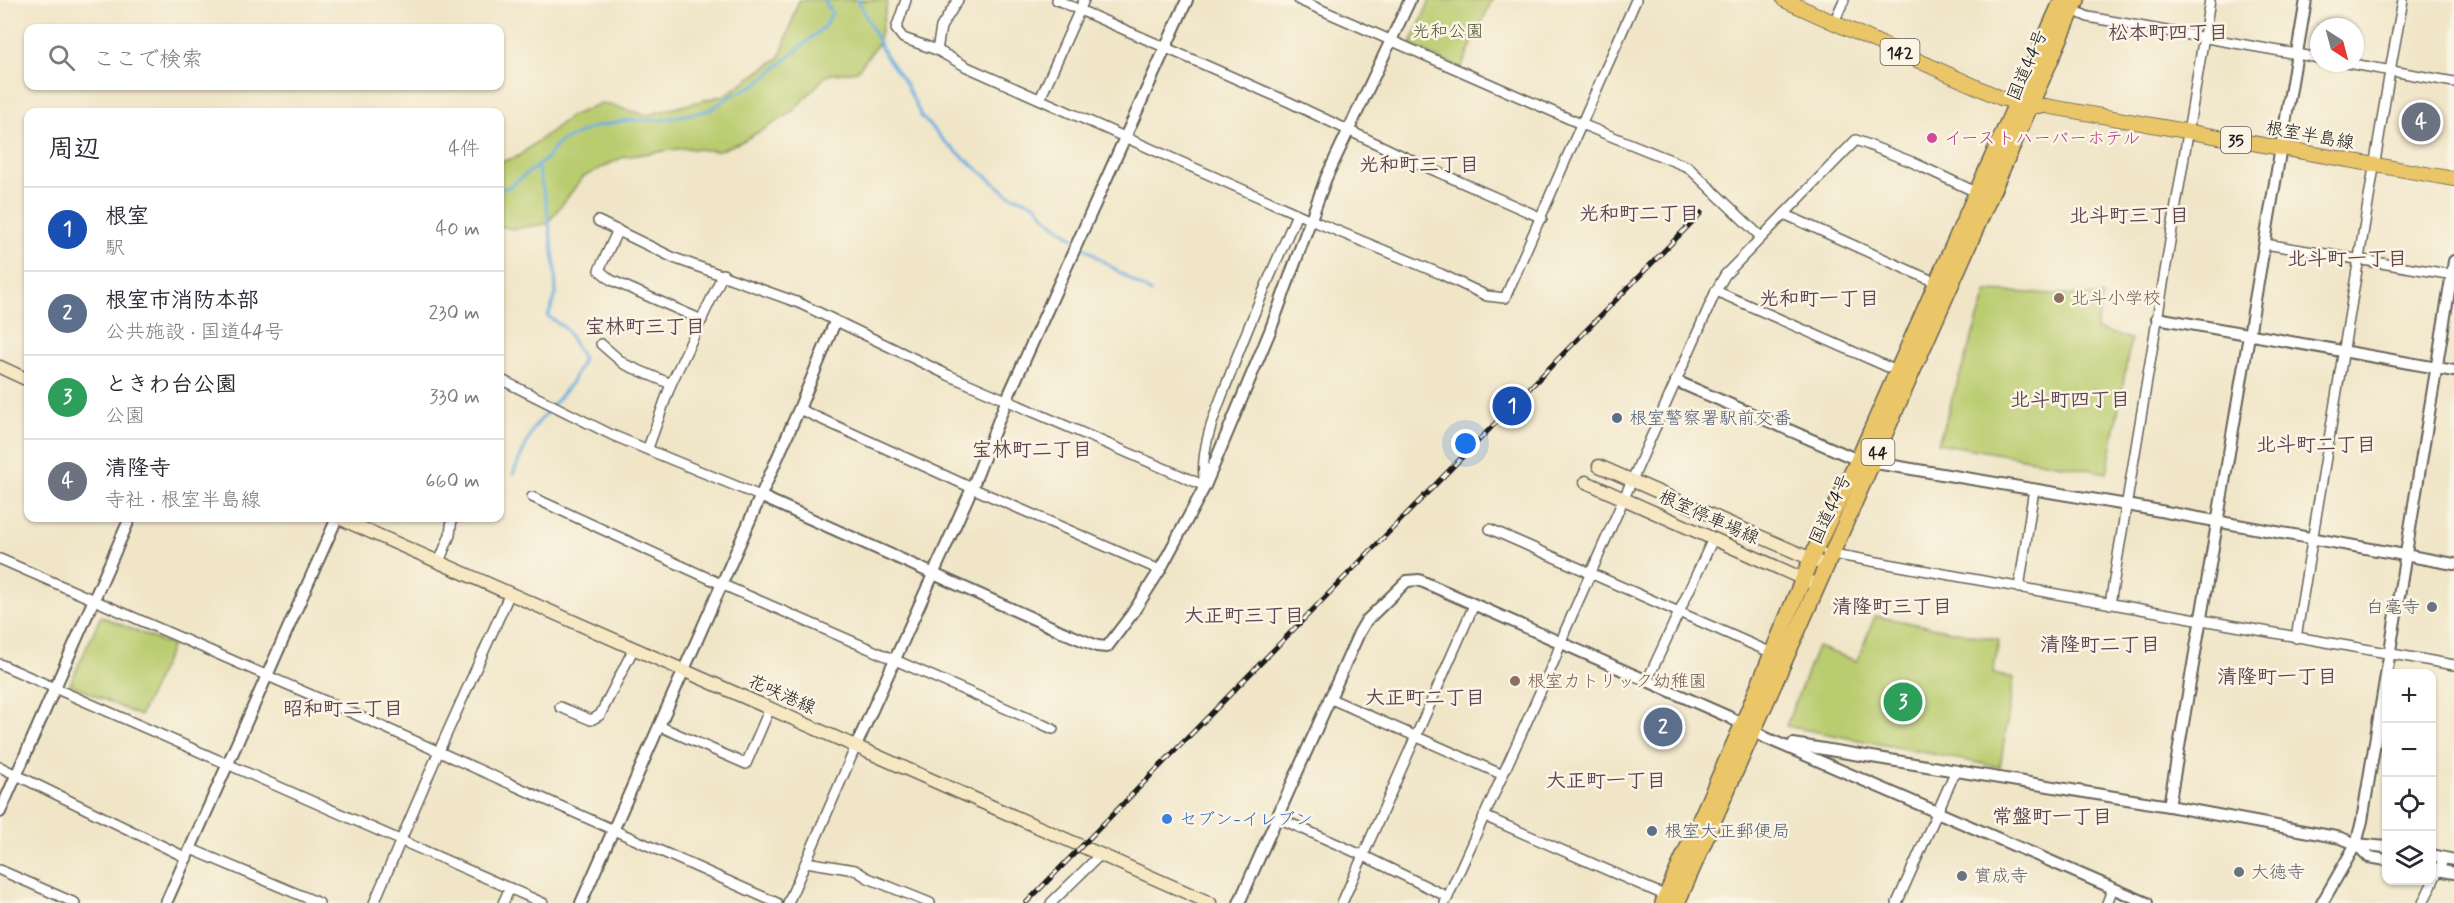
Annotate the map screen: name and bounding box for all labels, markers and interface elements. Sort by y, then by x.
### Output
north arrow [2310,18,2364,72]
park label: 光和公園 [1412,20,1484,44]
district label: 松本町四丁目 [2108,20,2228,47]
search box [24,24,504,90]
street label: 国道44号 [2002,26,2054,105]
road number: 142 [1880,39,1920,65]
icon: search [45,41,78,74]
text: ここで検索 [93,46,203,74]
pin: 4 [2402,100,2440,144]
street label: 根室半島線 [2263,116,2356,156]
place label: イーストハーバーホテル [1944,127,2140,151]
road number: 35 [2221,127,2251,153]
marker: イーストハーバーホテル [1925,131,1939,145]
text: 周辺 [48,133,100,167]
text: 4件 [448,136,480,163]
district label: 光和町三丁目 [1359,152,1479,179]
district label: 光和町二丁目 [1579,201,1699,228]
text: 根室 [105,203,149,231]
district label: 北斗町三丁目 [2069,203,2189,230]
text: 1 [63,216,72,243]
text: 40 m [436,216,480,243]
text: 駅 [105,235,125,262]
district label: 北斗町一丁目 [2287,246,2407,273]
district label: 光和町一丁目 [1759,286,1879,313]
text: 根室市消防本部 [105,287,259,315]
place label: 北斗小学校 [2071,287,2161,311]
marker: 北斗小学校 [2052,291,2066,305]
text: 2 [63,300,72,327]
text: 230 m [428,300,480,327]
district label: 宝林町三丁目 [585,314,705,341]
text: 公共施設 · 国道44号 [105,319,284,346]
text: ときわ台公園 [105,371,237,399]
text: 3 [63,384,72,411]
text: 330 m [429,384,480,411]
pin: 1 [1492,384,1532,428]
district label: 北斗町四丁目 [2010,387,2130,414]
text: 公園 [105,403,145,430]
place label: 根室警察署駅前交番 [1629,407,1791,431]
marker: 根室警察署駅前交番 [1610,411,1624,425]
your location [1451,429,1480,458]
district label: 北斗町二丁目 [2256,432,2376,459]
district label: 宝林町二丁目 [972,437,1092,464]
road number: 44 [1862,439,1894,465]
text: 清隆寺 [105,455,171,483]
text: 4 [62,468,73,495]
text: 660 m [425,468,480,495]
street label: 国道44号 [1804,470,1858,549]
street label: 根室停車場線 [1654,485,1763,551]
text: 寺社 · 根室半島線 [105,487,260,514]
district label: 清隆町三丁目 [1832,594,1952,621]
place label: 白毫寺 [2366,596,2420,620]
marker: 白毫寺 [2425,600,2439,614]
district label: 大正町三丁目 [1184,603,1304,630]
district label: 清隆町二丁目 [2040,632,2160,659]
district label: 清隆町一丁目 [2217,664,2337,691]
street label: 花咲港線 [744,669,819,721]
map controls [2382,669,2436,885]
button: + [2382,669,2436,723]
place label: 根室カトリック幼稚園 [1527,670,1707,694]
marker: 根室カトリック幼稚園 [1508,674,1522,688]
pin: 3 [1884,680,1922,724]
district label: 大正町二丁目 [1365,685,1485,712]
district label: 昭和町二丁目 [283,696,403,723]
pin: 2 [1644,704,1682,750]
button: − [2382,723,2436,777]
district label: 大正町一丁目 [1546,768,1666,795]
button: locate [2382,777,2436,831]
district label: 常盤町一丁目 [1992,804,2112,831]
place label: セブン-イレブン [1179,808,1313,832]
marker: セブン-イレブン [1160,812,1174,826]
place label: 根室大正郵便局 [1664,820,1790,844]
marker: 根室大正郵便局 [1645,824,1659,838]
button: layers [2382,831,2436,885]
place label: 大徳寺 [2251,861,2305,885]
place label: 實成寺 [1974,865,2028,889]
marker: 大徳寺 [2232,865,2246,879]
marker: 實成寺 [1955,869,1969,883]

